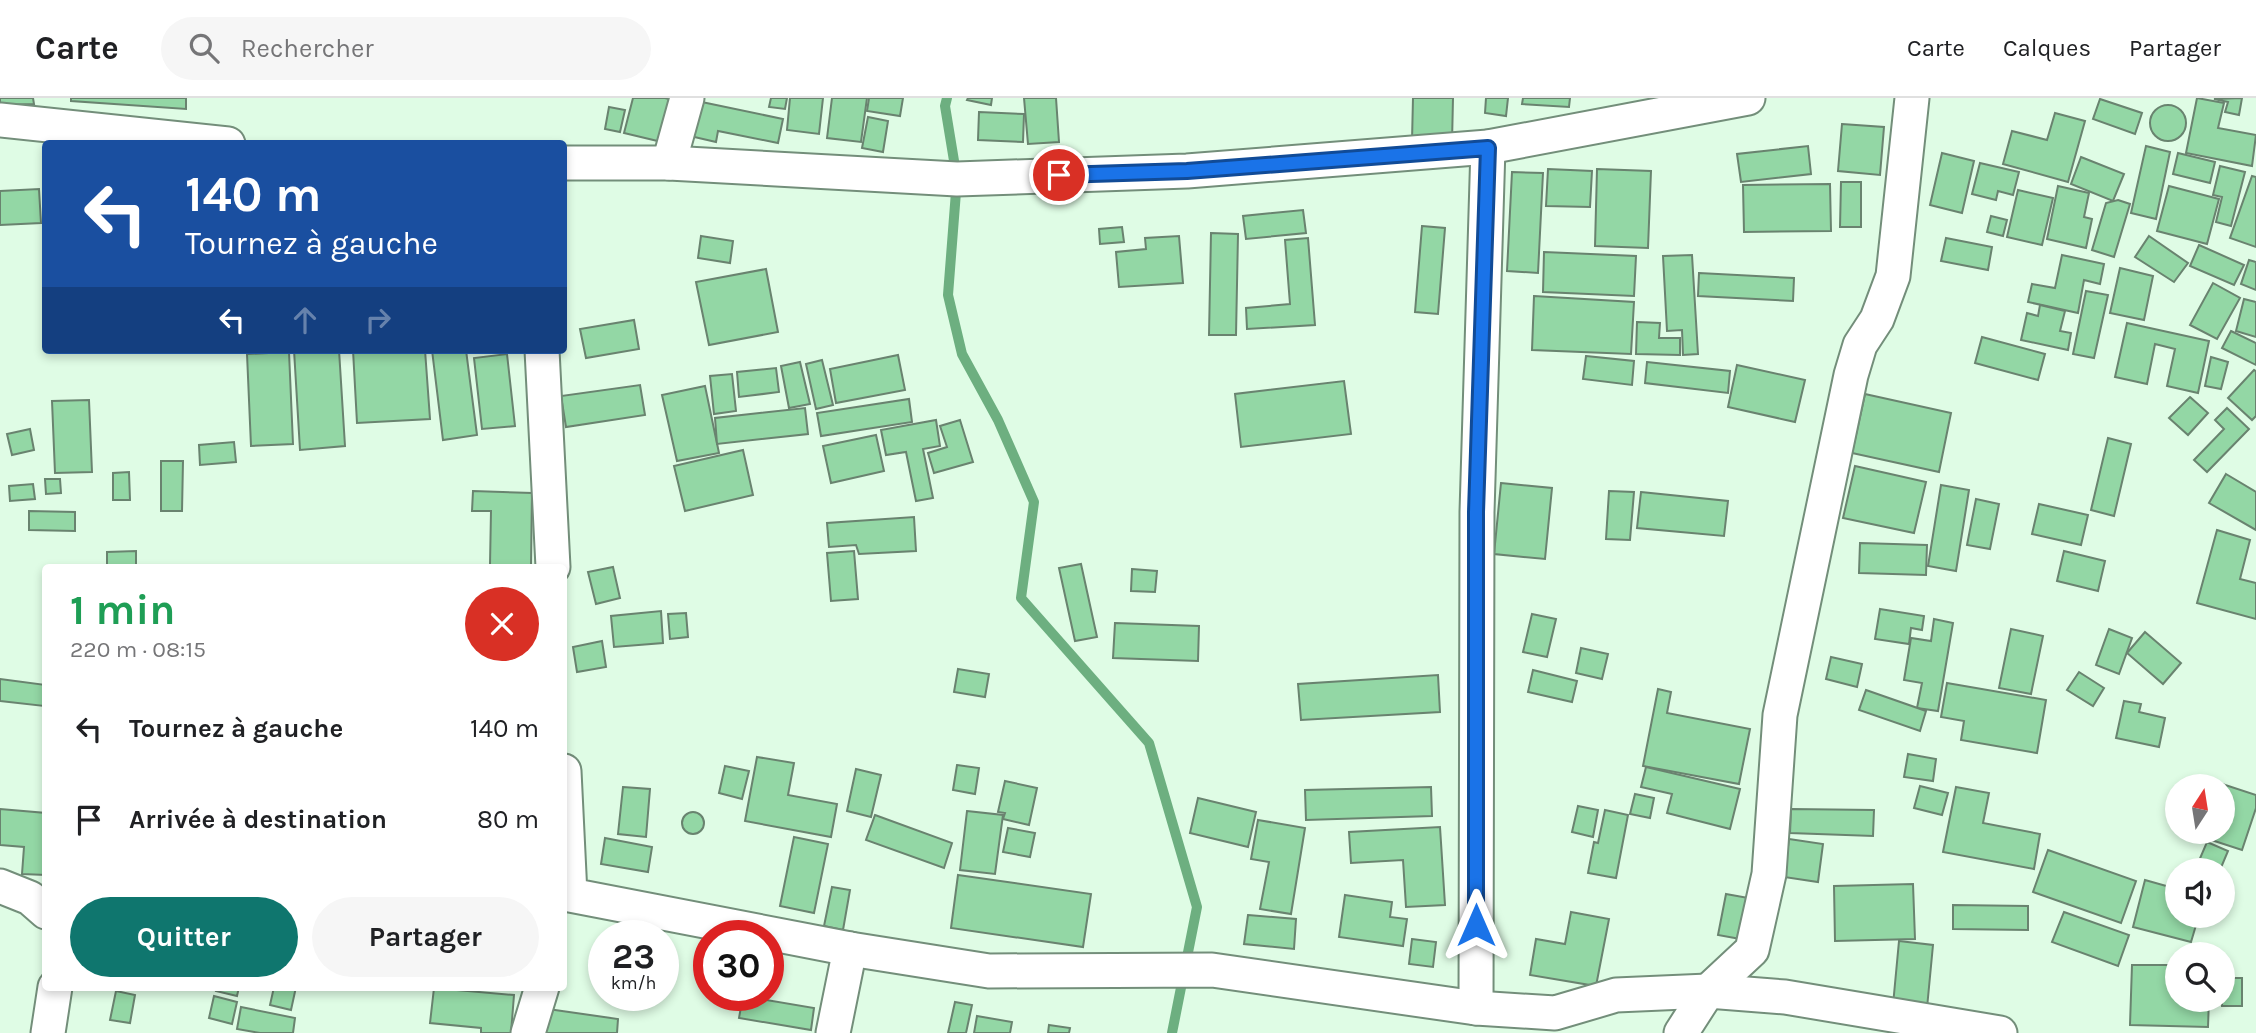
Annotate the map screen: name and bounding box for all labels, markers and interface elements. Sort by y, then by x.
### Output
search box [161,17,651,80]
text: Carte [35,29,119,67]
icon: search [185,29,223,67]
text: Rechercher [241,33,374,64]
text: Carte [1907,34,1965,62]
text: Calques [2003,34,2091,62]
text: Partager [2129,34,2221,62]
pin [1029,145,1089,205]
icon: arrive [1040,156,1078,194]
text: 140 m [185,166,322,223]
icon: left [70,168,161,259]
text: Tournez à gauche [185,225,438,262]
icon: left [213,301,251,339]
icon: ahead [286,301,324,339]
icon: right [359,301,397,339]
text: 1 min [70,585,175,635]
button: close [465,587,539,661]
text: 220 m · 08:15 [70,636,206,663]
icon: left [70,710,108,748]
text: Tournez à gauche [129,713,343,744]
text: 140 m [470,713,539,744]
north arrow [2165,774,2235,844]
map controls [2165,774,2235,1012]
icon: arrive [70,801,108,839]
text: Arrivée à destination [129,804,387,835]
text: 80 m [477,804,539,835]
button: sound [2165,858,2235,928]
position arrow [1439,888,1513,962]
button: Quitter [70,897,298,977]
button: Partager [312,897,539,977]
speed limit sign: 30 [693,920,784,1011]
text: 23 [612,936,655,977]
button: search [2165,942,2235,1012]
text: km/h [611,972,656,994]

